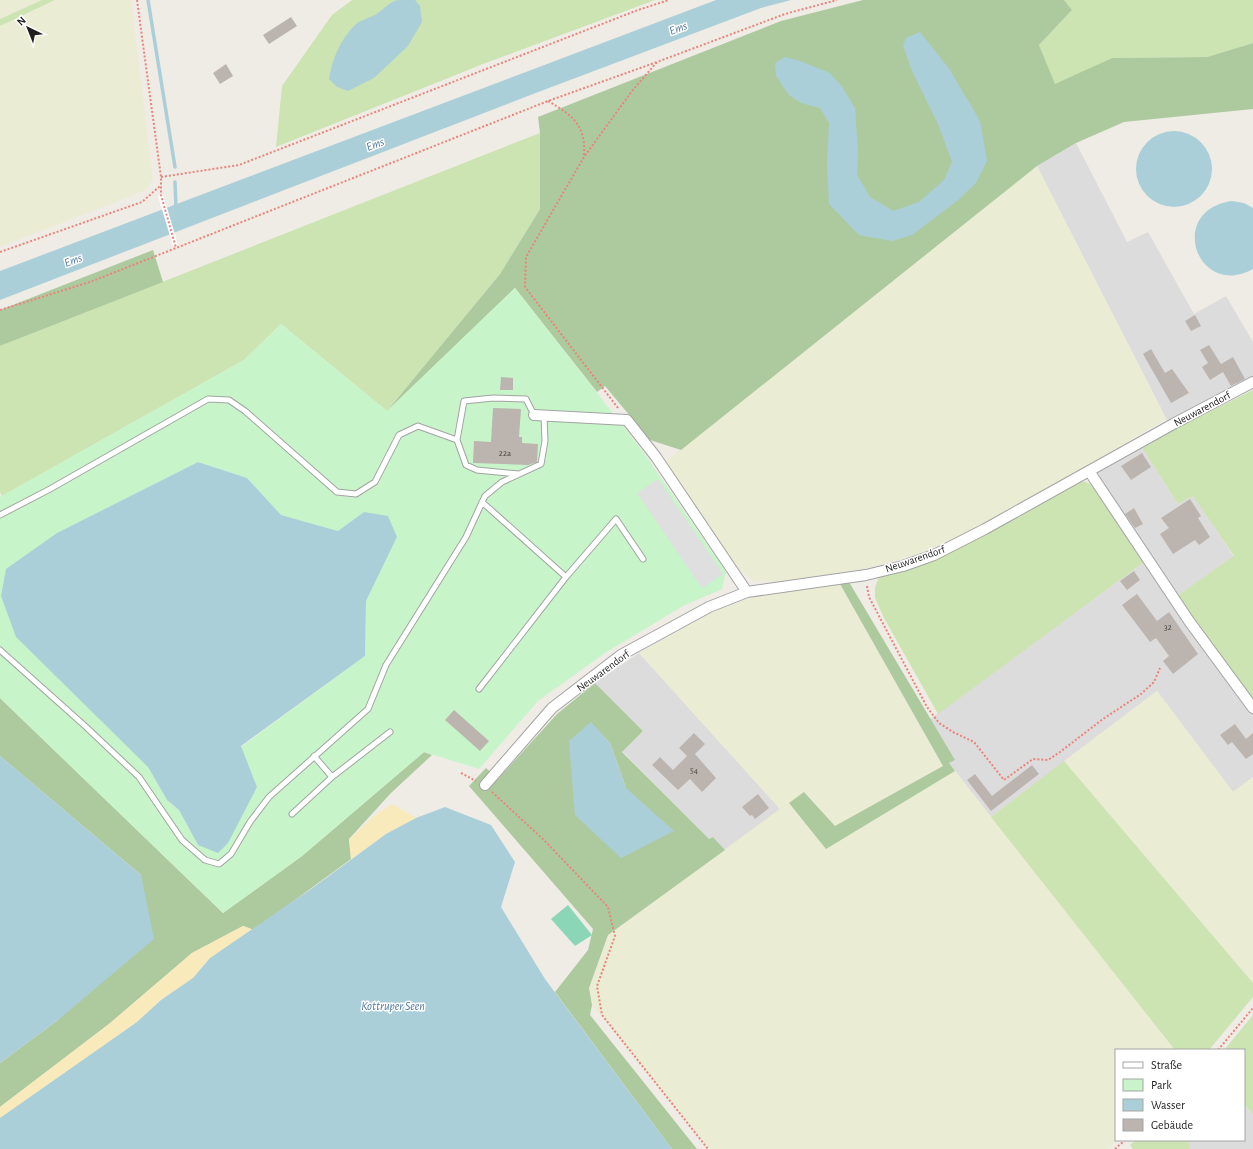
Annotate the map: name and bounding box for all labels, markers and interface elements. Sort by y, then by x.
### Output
north arrow [8,8,48,48]
text: N [15,14,28,28]
water label: Ems [668,19,689,37]
water label: Ems [365,135,386,153]
water label: Ems [63,251,84,269]
street label: Neuwarendorf [1172,389,1233,428]
house number: 22a [499,449,511,458]
street label: Neuwarendorf [884,543,947,574]
house number: 32 [1164,623,1172,632]
street label: Neuwarendorf [575,648,632,694]
house number: 54 [690,766,699,775]
water label: Kottruper Seen [361,1000,425,1013]
legend [1115,1049,1245,1141]
text: Straße [1151,1059,1182,1071]
text: Park [1151,1079,1172,1091]
text: Wasser [1151,1099,1185,1111]
text: Gebäude [1151,1119,1193,1131]

